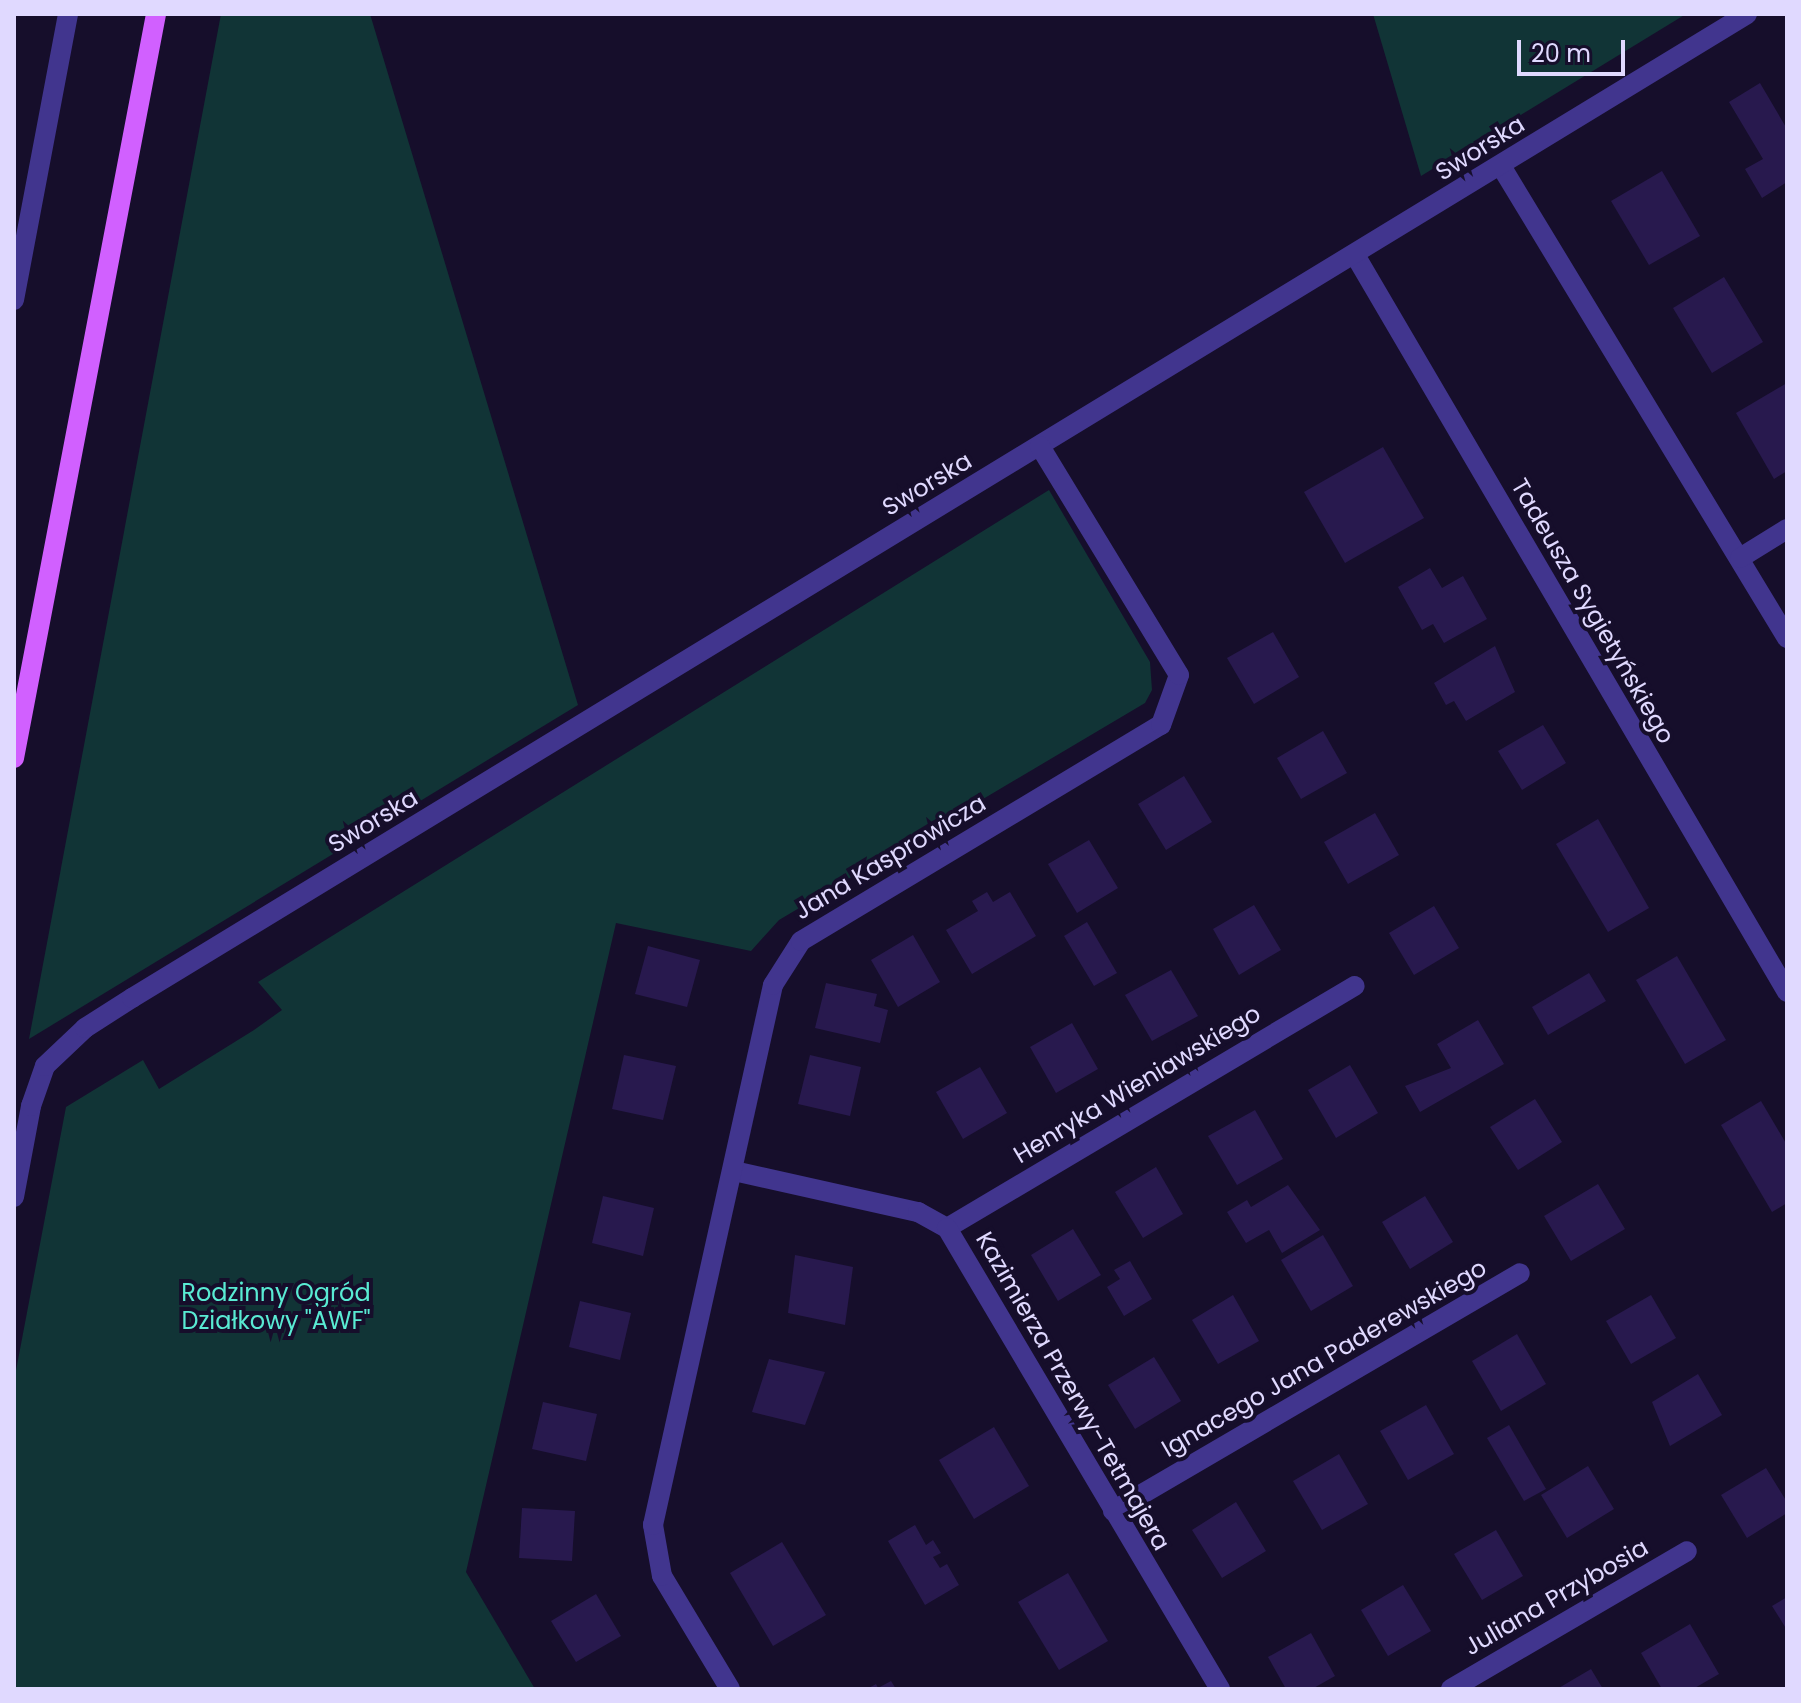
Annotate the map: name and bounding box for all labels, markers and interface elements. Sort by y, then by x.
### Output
scale bar [1521,24,1629,74]
text: 20 m [1531,37,1591,70]
street label: Sworska [1430,110,1530,186]
street label: Sworska [877,446,977,522]
street label: Tadeusza Sygietyńskiego [1505,473,1681,749]
street label: Sworska [323,783,423,859]
street label: Jana Kasprowicza [789,789,991,925]
street label: Henryka Wieniawskiego [1008,999,1266,1169]
street label: Kazimierza Przerwy-Tetmajera [970,1227,1176,1555]
street label: Ignacego Jana Paderewskiego [1157,1253,1491,1463]
park label: Rodzinny Ogród Działkowy "AWF" [181,1279,371,1335]
street label: Juliana Przybosia [1459,1533,1653,1661]

